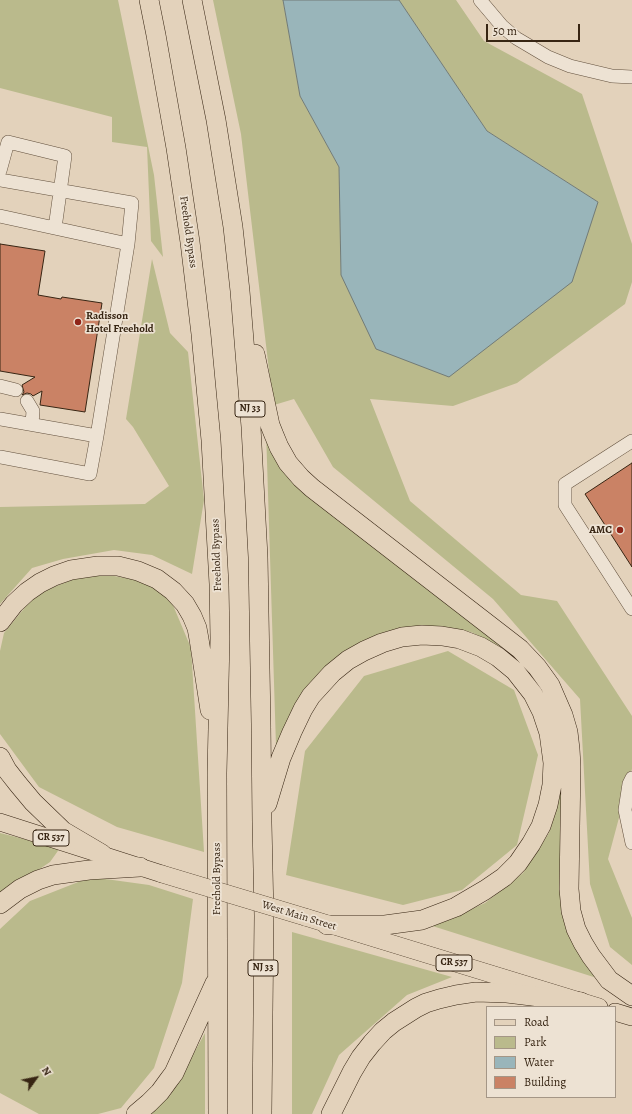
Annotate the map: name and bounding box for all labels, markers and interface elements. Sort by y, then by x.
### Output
scale bar [488,16,582,42]
text: 50 m [493,23,517,39]
street label: Freehold Bypass [176,195,200,269]
place label: Radisson Hotel Freehold [86,309,154,335]
marker: Radisson Hotel Freehold [73,317,83,327]
road number: NJ 33 [235,401,265,417]
street label: Freehold Bypass [209,518,225,592]
place label: AMC [589,523,612,537]
marker: AMC [615,525,625,535]
road number: CR 537 [33,830,69,846]
street label: Freehold Bypass [210,843,224,915]
street label: West Main Street [260,898,338,934]
road number: CR 537 [436,955,472,971]
road number: NJ 33 [248,960,278,976]
legend [486,1006,616,1098]
text: Road [524,1014,549,1030]
text: Park [524,1034,547,1050]
text: Water [524,1054,554,1070]
north arrow [16,1058,56,1098]
text: N [38,1064,55,1079]
text: Building [524,1074,566,1090]

